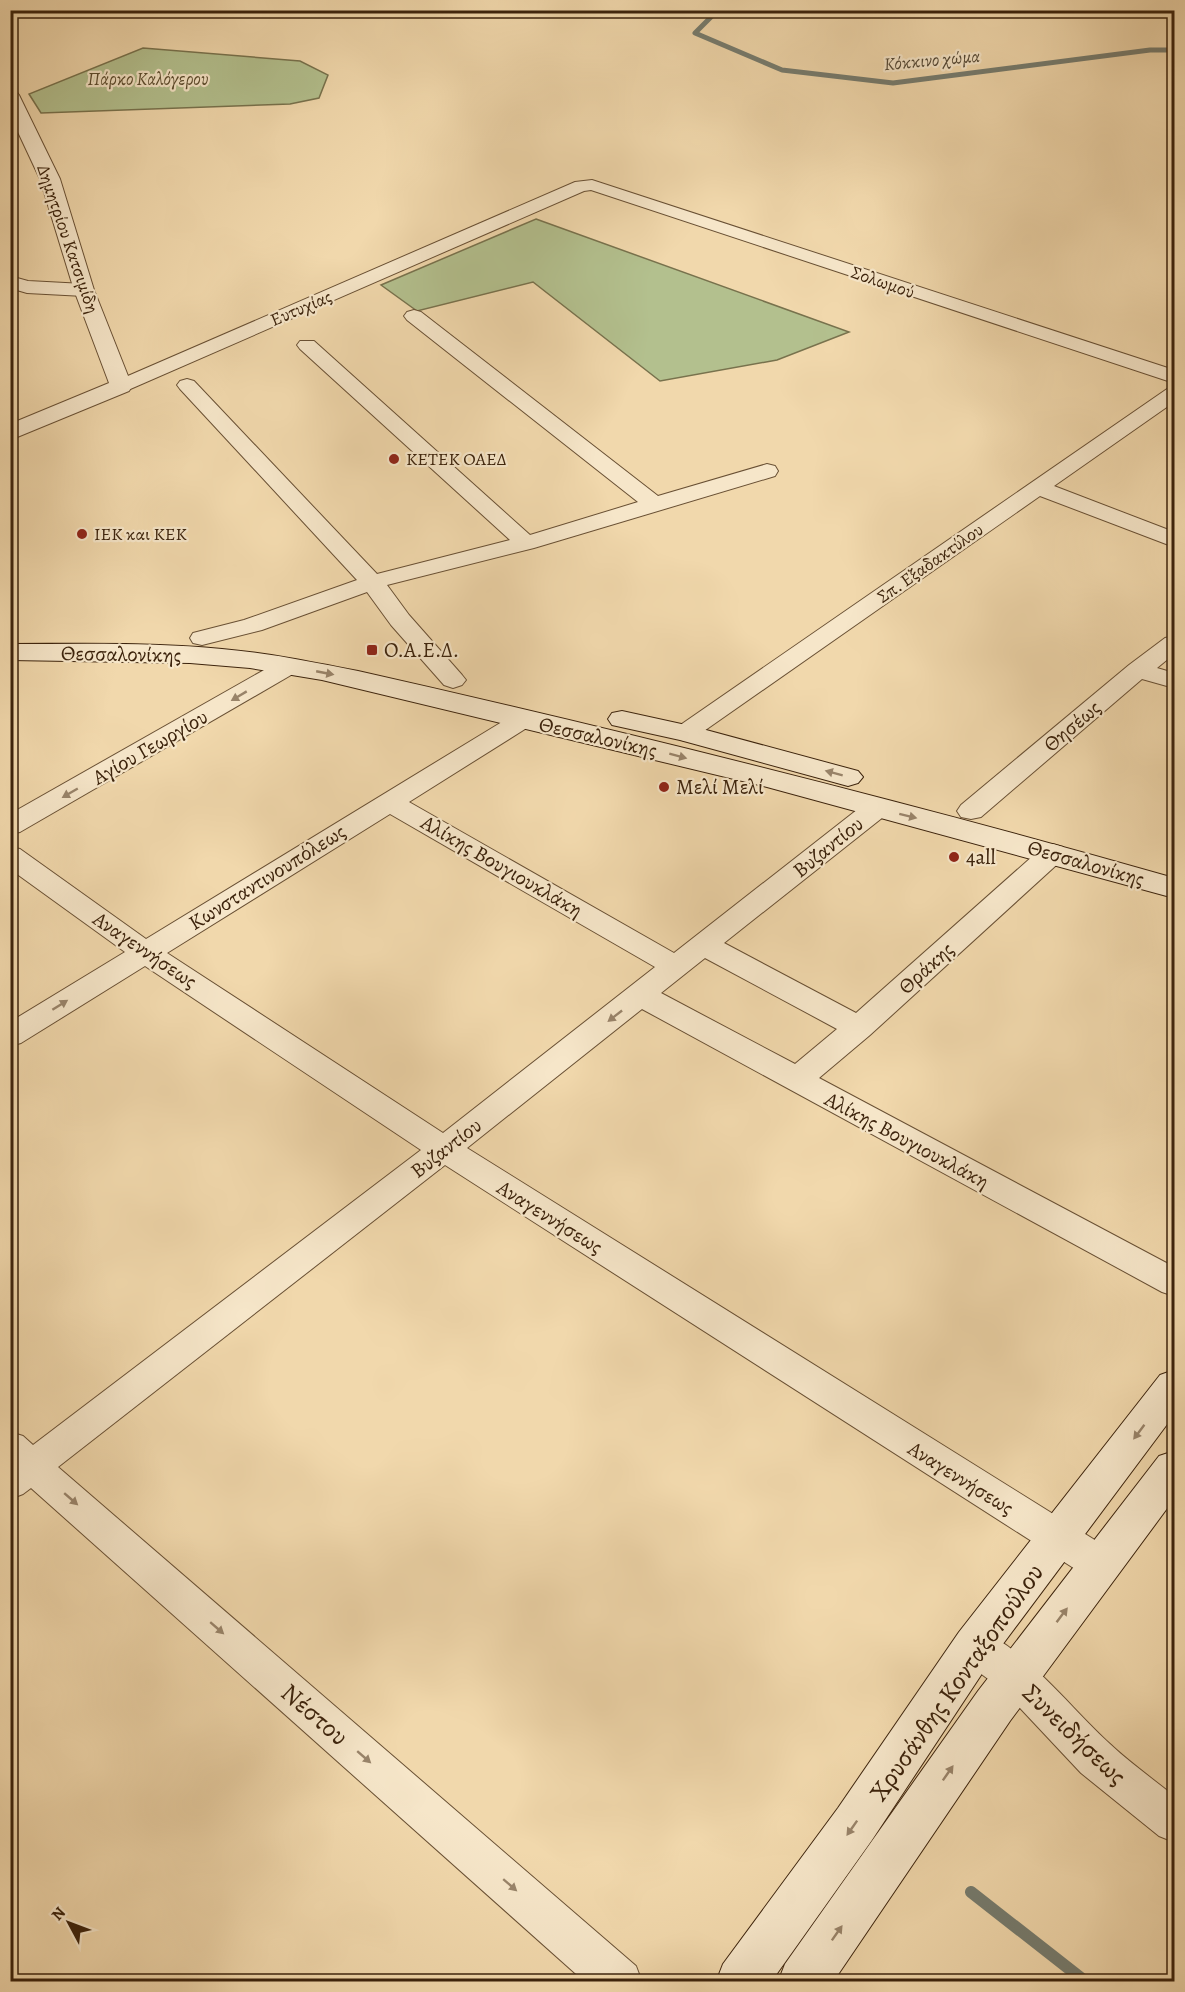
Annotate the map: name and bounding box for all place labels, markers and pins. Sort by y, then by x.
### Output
place label: ΚΕΤΕΚ ΟΑΕΔ [406,447,507,471]
marker: ΚΕΤΕΚ ΟΑΕΔ [387,452,401,466]
place label: ΙΕΚ και ΚΕΚ [94,522,187,546]
marker: ΙΕΚ και ΚΕΚ [75,527,89,541]
place label: Ο.Α.Ε.Δ. [384,636,459,664]
marker: Ο.Α.Ε.Δ. [365,643,379,657]
place label: Μελί Μελί [676,773,764,801]
marker: Μελί Μελί [657,780,671,794]
place label: 4all [966,843,996,871]
marker: 4all [947,850,961,864]

